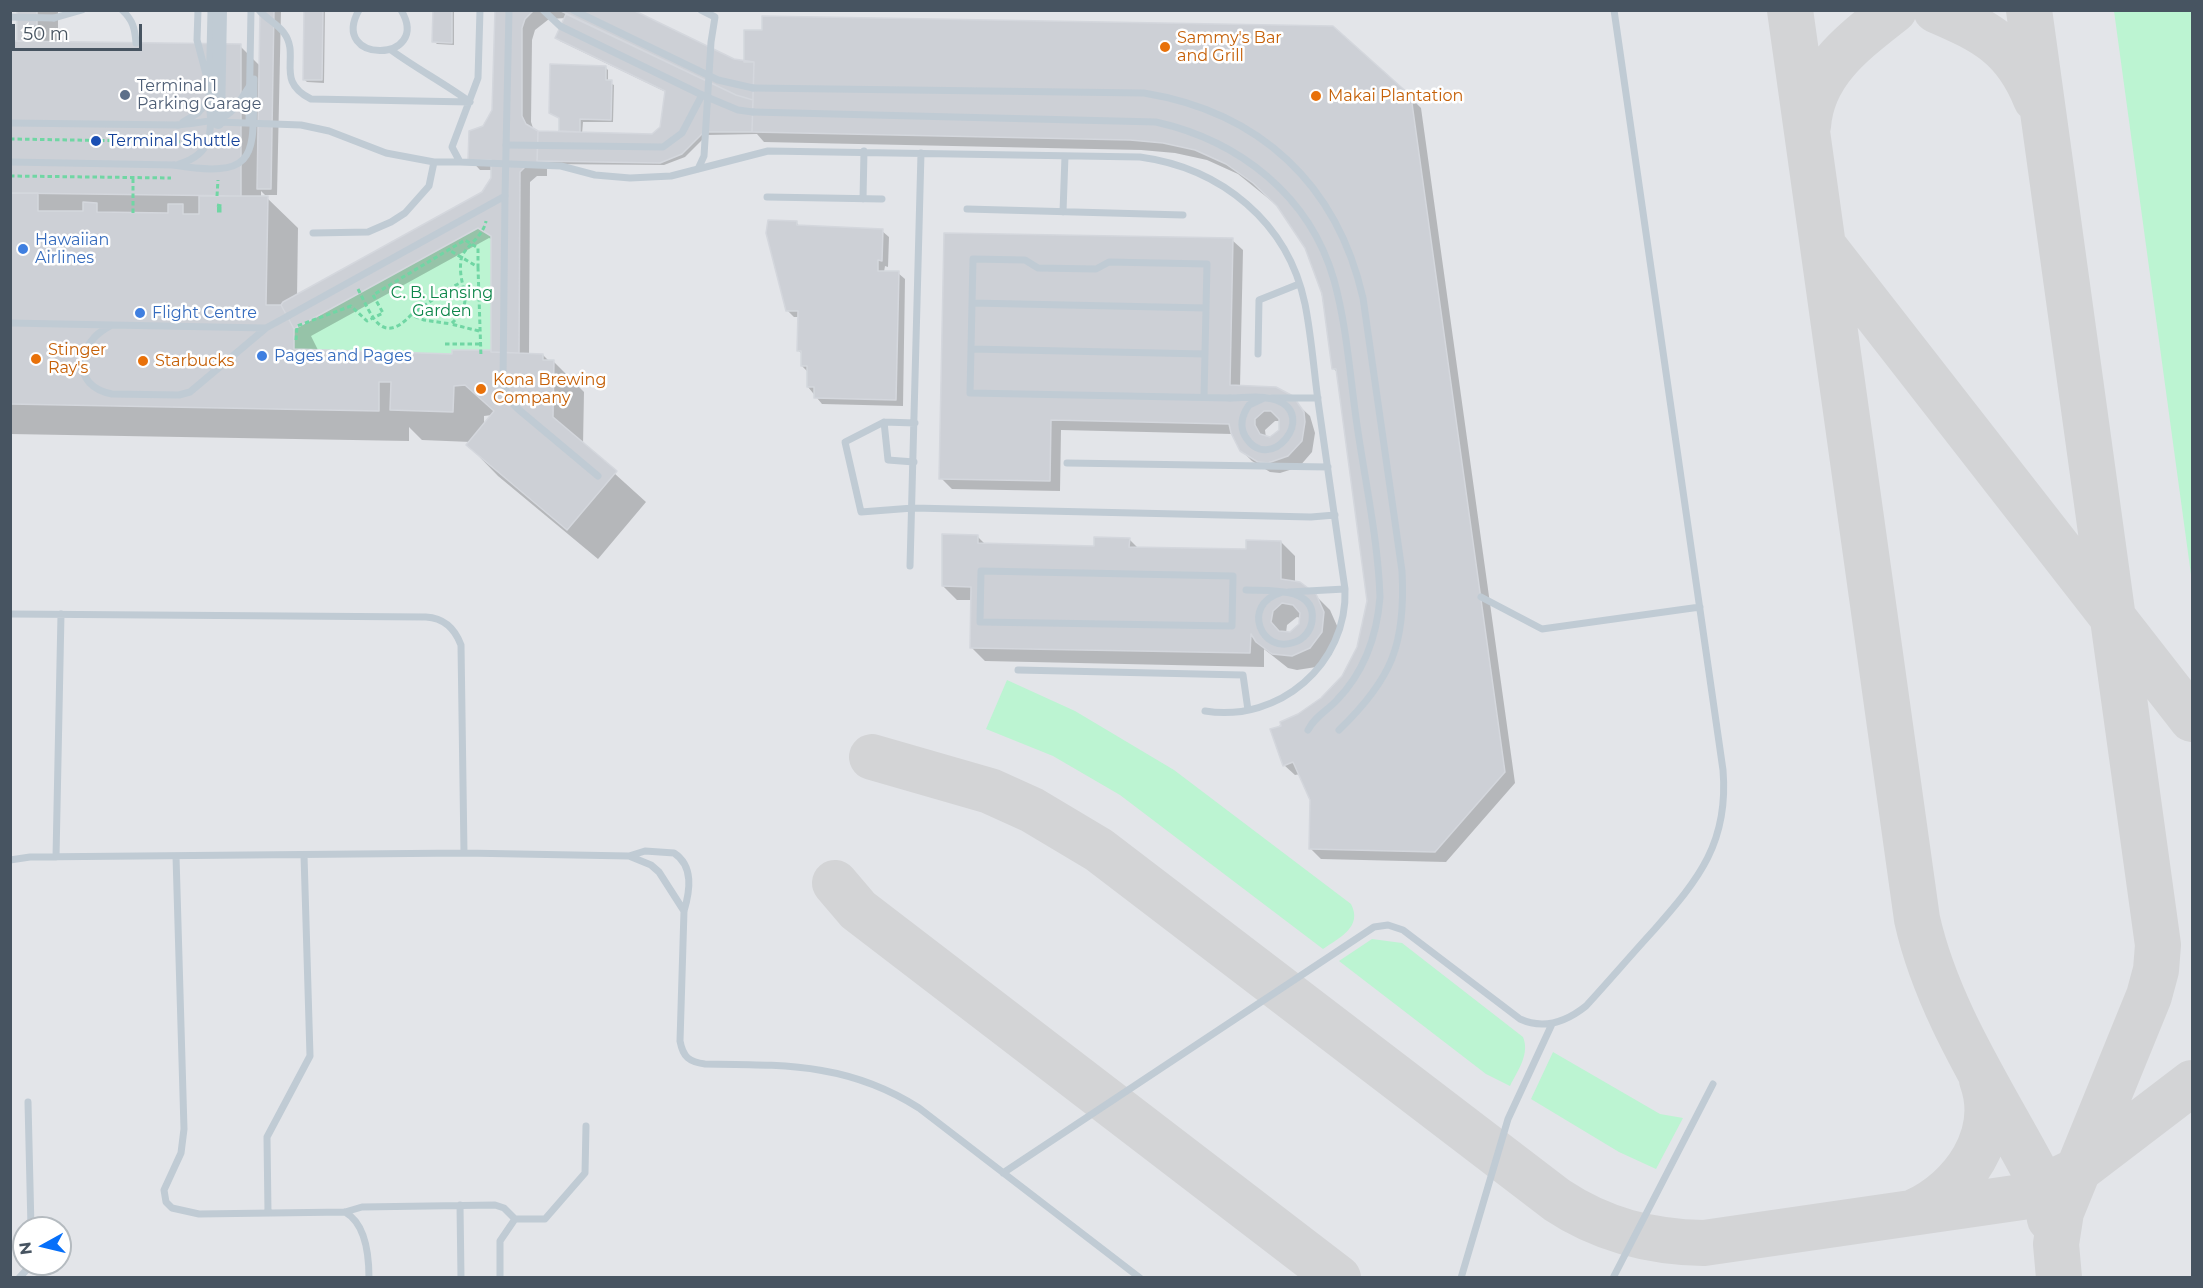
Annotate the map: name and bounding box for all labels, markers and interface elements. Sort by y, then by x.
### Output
scale bar [15,12,146,50]
text: 50 m [23,23,69,45]
place label: Sammy's Bar and Grill [1177,28,1282,66]
marker: Sammy's Bar and Grill [1158,40,1172,54]
place label: Terminal 1 Parking Garage [137,76,261,114]
place label: Makai Plantation [1328,86,1463,106]
marker: Terminal 1 Parking Garage [118,88,132,102]
marker: Makai Plantation [1309,89,1323,103]
place label: Terminal Shuttle [108,131,240,151]
marker: Terminal Shuttle [89,134,103,148]
place label: Hawaiian Airlines [35,230,109,268]
marker: Hawaiian Airlines [16,242,30,256]
park label: C. B. Lansing Garden [391,283,493,321]
place label: Flight Centre [152,303,257,323]
marker: Flight Centre [133,306,147,320]
place label: Stinger Ray's [48,340,106,378]
place label: Pages and Pages [274,346,412,366]
marker: Pages and Pages [255,349,269,363]
place label: Starbucks [155,351,234,371]
marker: Stinger Ray's [29,352,43,366]
marker: Starbucks [136,354,150,368]
place label: Kona Brewing Company [493,370,606,408]
marker: Kona Brewing Company [474,382,488,396]
north arrow [12,1216,72,1276]
text: N [15,1241,36,1256]

